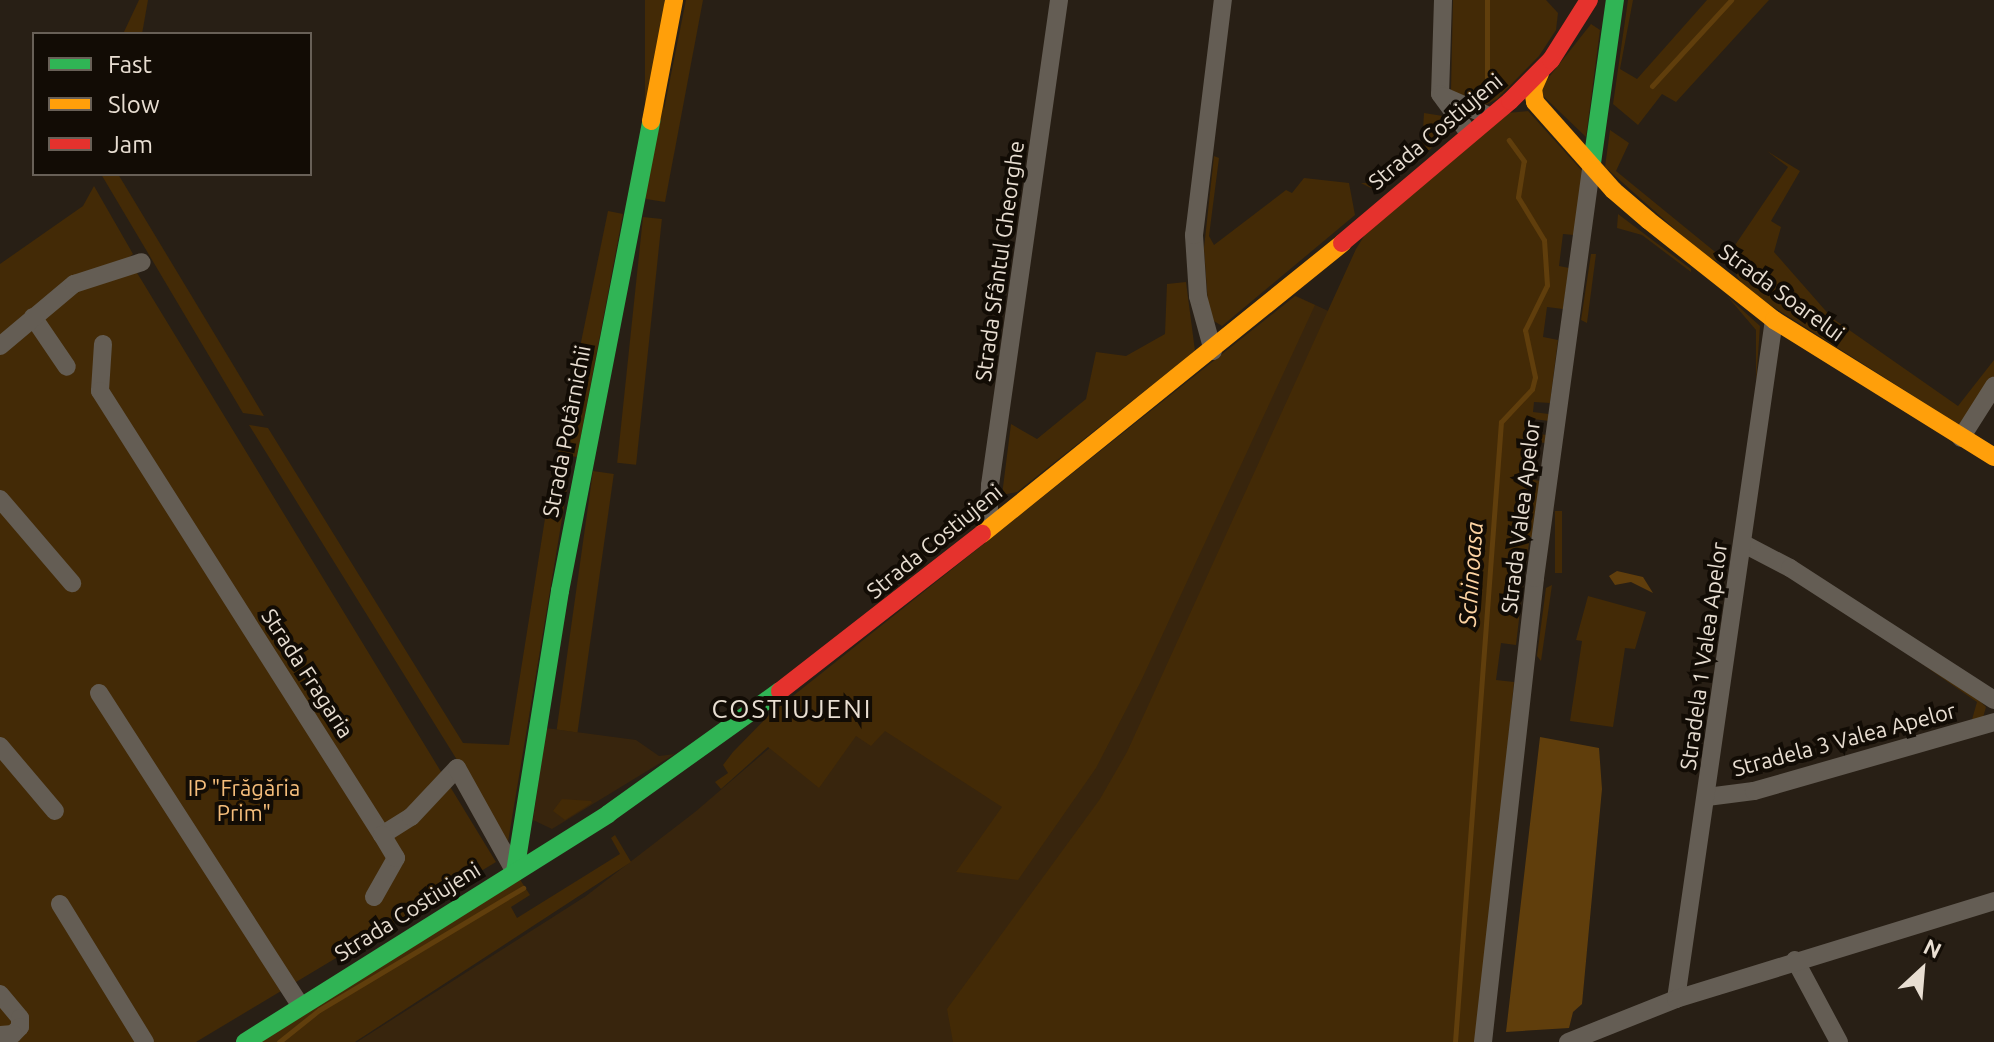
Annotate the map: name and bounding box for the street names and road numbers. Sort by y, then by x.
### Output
street label: Strada Costiujeni [1363,67,1507,195]
street label: Strada Sfântul Gheorghe [969,139,1029,383]
street label: Strada Soarelui [1714,238,1850,346]
street label: Strada Potârnichii [536,343,596,519]
street label: Strada Valea Apelor [1495,419,1545,615]
street label: Strada Costiujeni [861,478,1007,604]
street label: Stradela 1 Valea Apelor [1674,540,1732,772]
street label: Strada Fragaria [256,603,360,743]
street label: Stradela 3 Valea Apelor [1730,697,1958,781]
street label: Strada Costiujeni [329,856,485,966]

